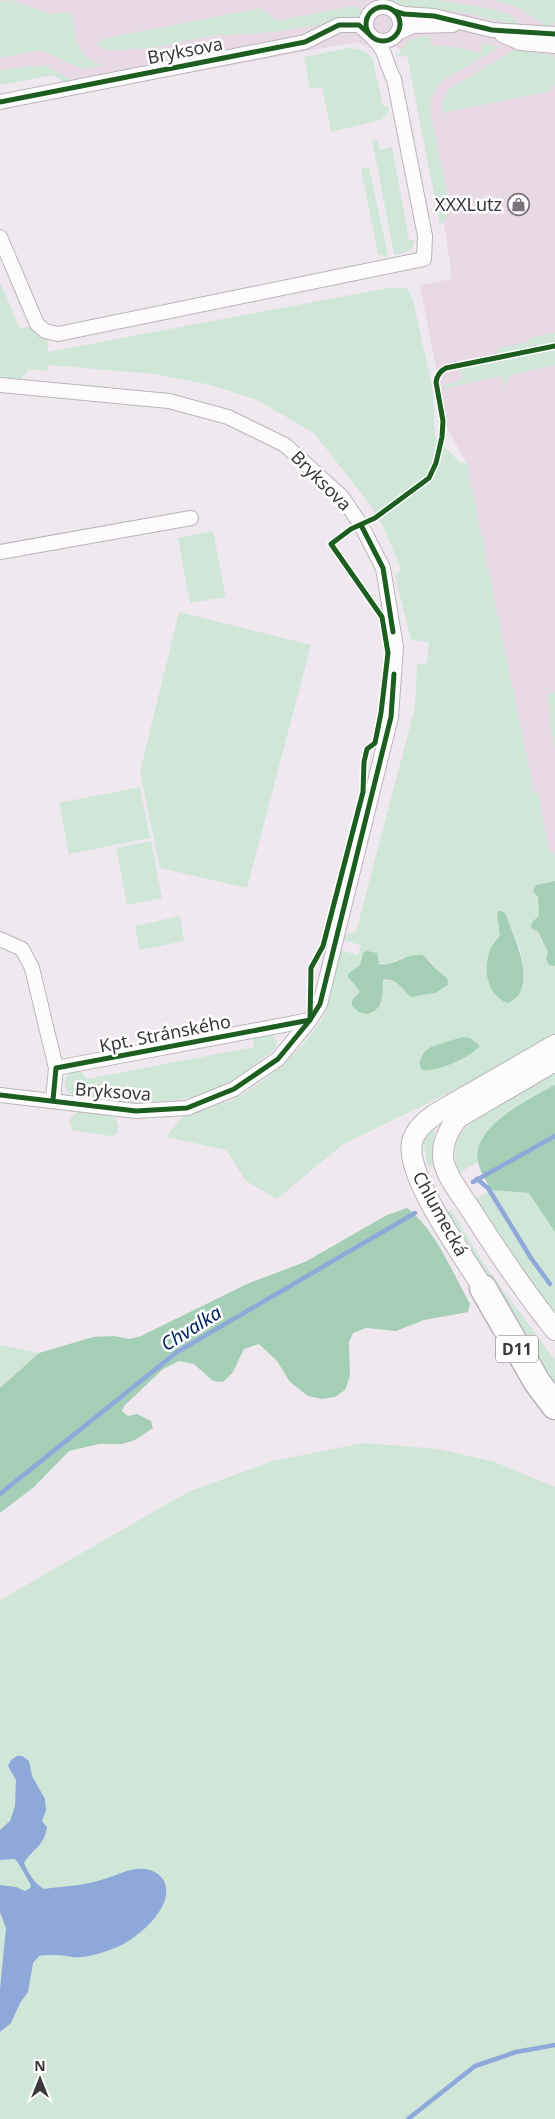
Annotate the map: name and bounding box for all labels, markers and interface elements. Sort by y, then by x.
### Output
street label: Bryksova [145,31,225,69]
place label: XXXLutz [435,192,502,216]
shop icon: XXXLutz [506,193,530,217]
street label: Bryksova [286,445,357,516]
street label: Kpt. Stránského [97,1009,233,1058]
street label: Bryksova [74,1076,152,1106]
street label: Chlumecká [408,1167,474,1260]
water label: Chvalka [156,1299,226,1357]
road number: D11 [496,1336,538,1362]
north arrow [15,2054,65,2104]
text: N [34,2056,46,2075]

